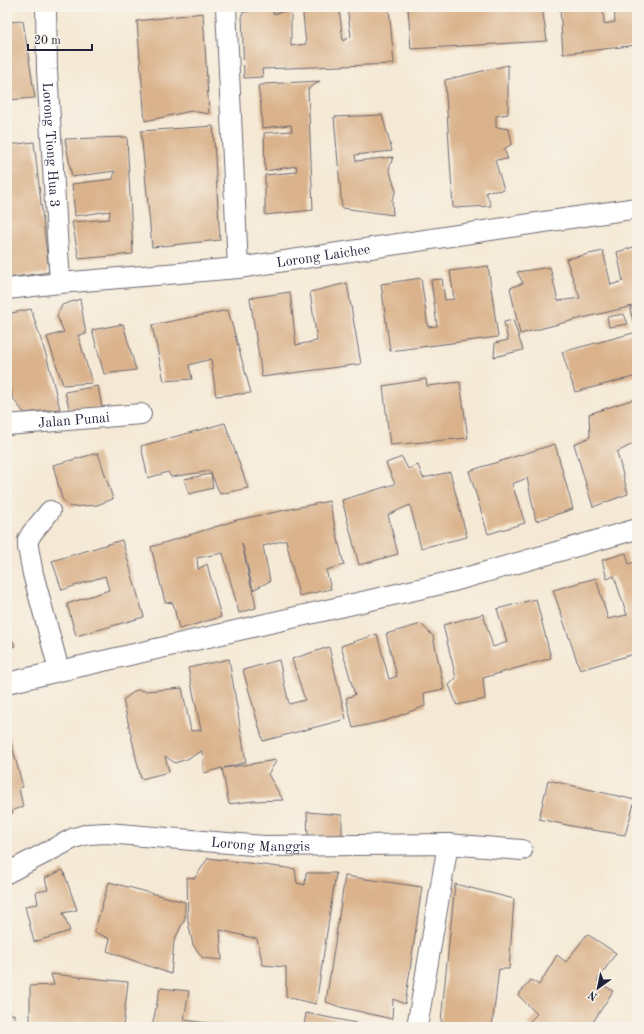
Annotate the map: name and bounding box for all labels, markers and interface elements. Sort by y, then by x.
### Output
scale bar [28,26,92,52]
text: 20 m [34,35,61,47]
street label: Lorong Tiong Hua 3 [40,82,61,208]
street label: Lorong Laichee [275,242,371,270]
street label: Jalan Punai [37,411,111,430]
street label: Lorong Manggis [210,836,310,854]
north arrow [578,968,618,1008]
text: N [586,988,600,1002]

